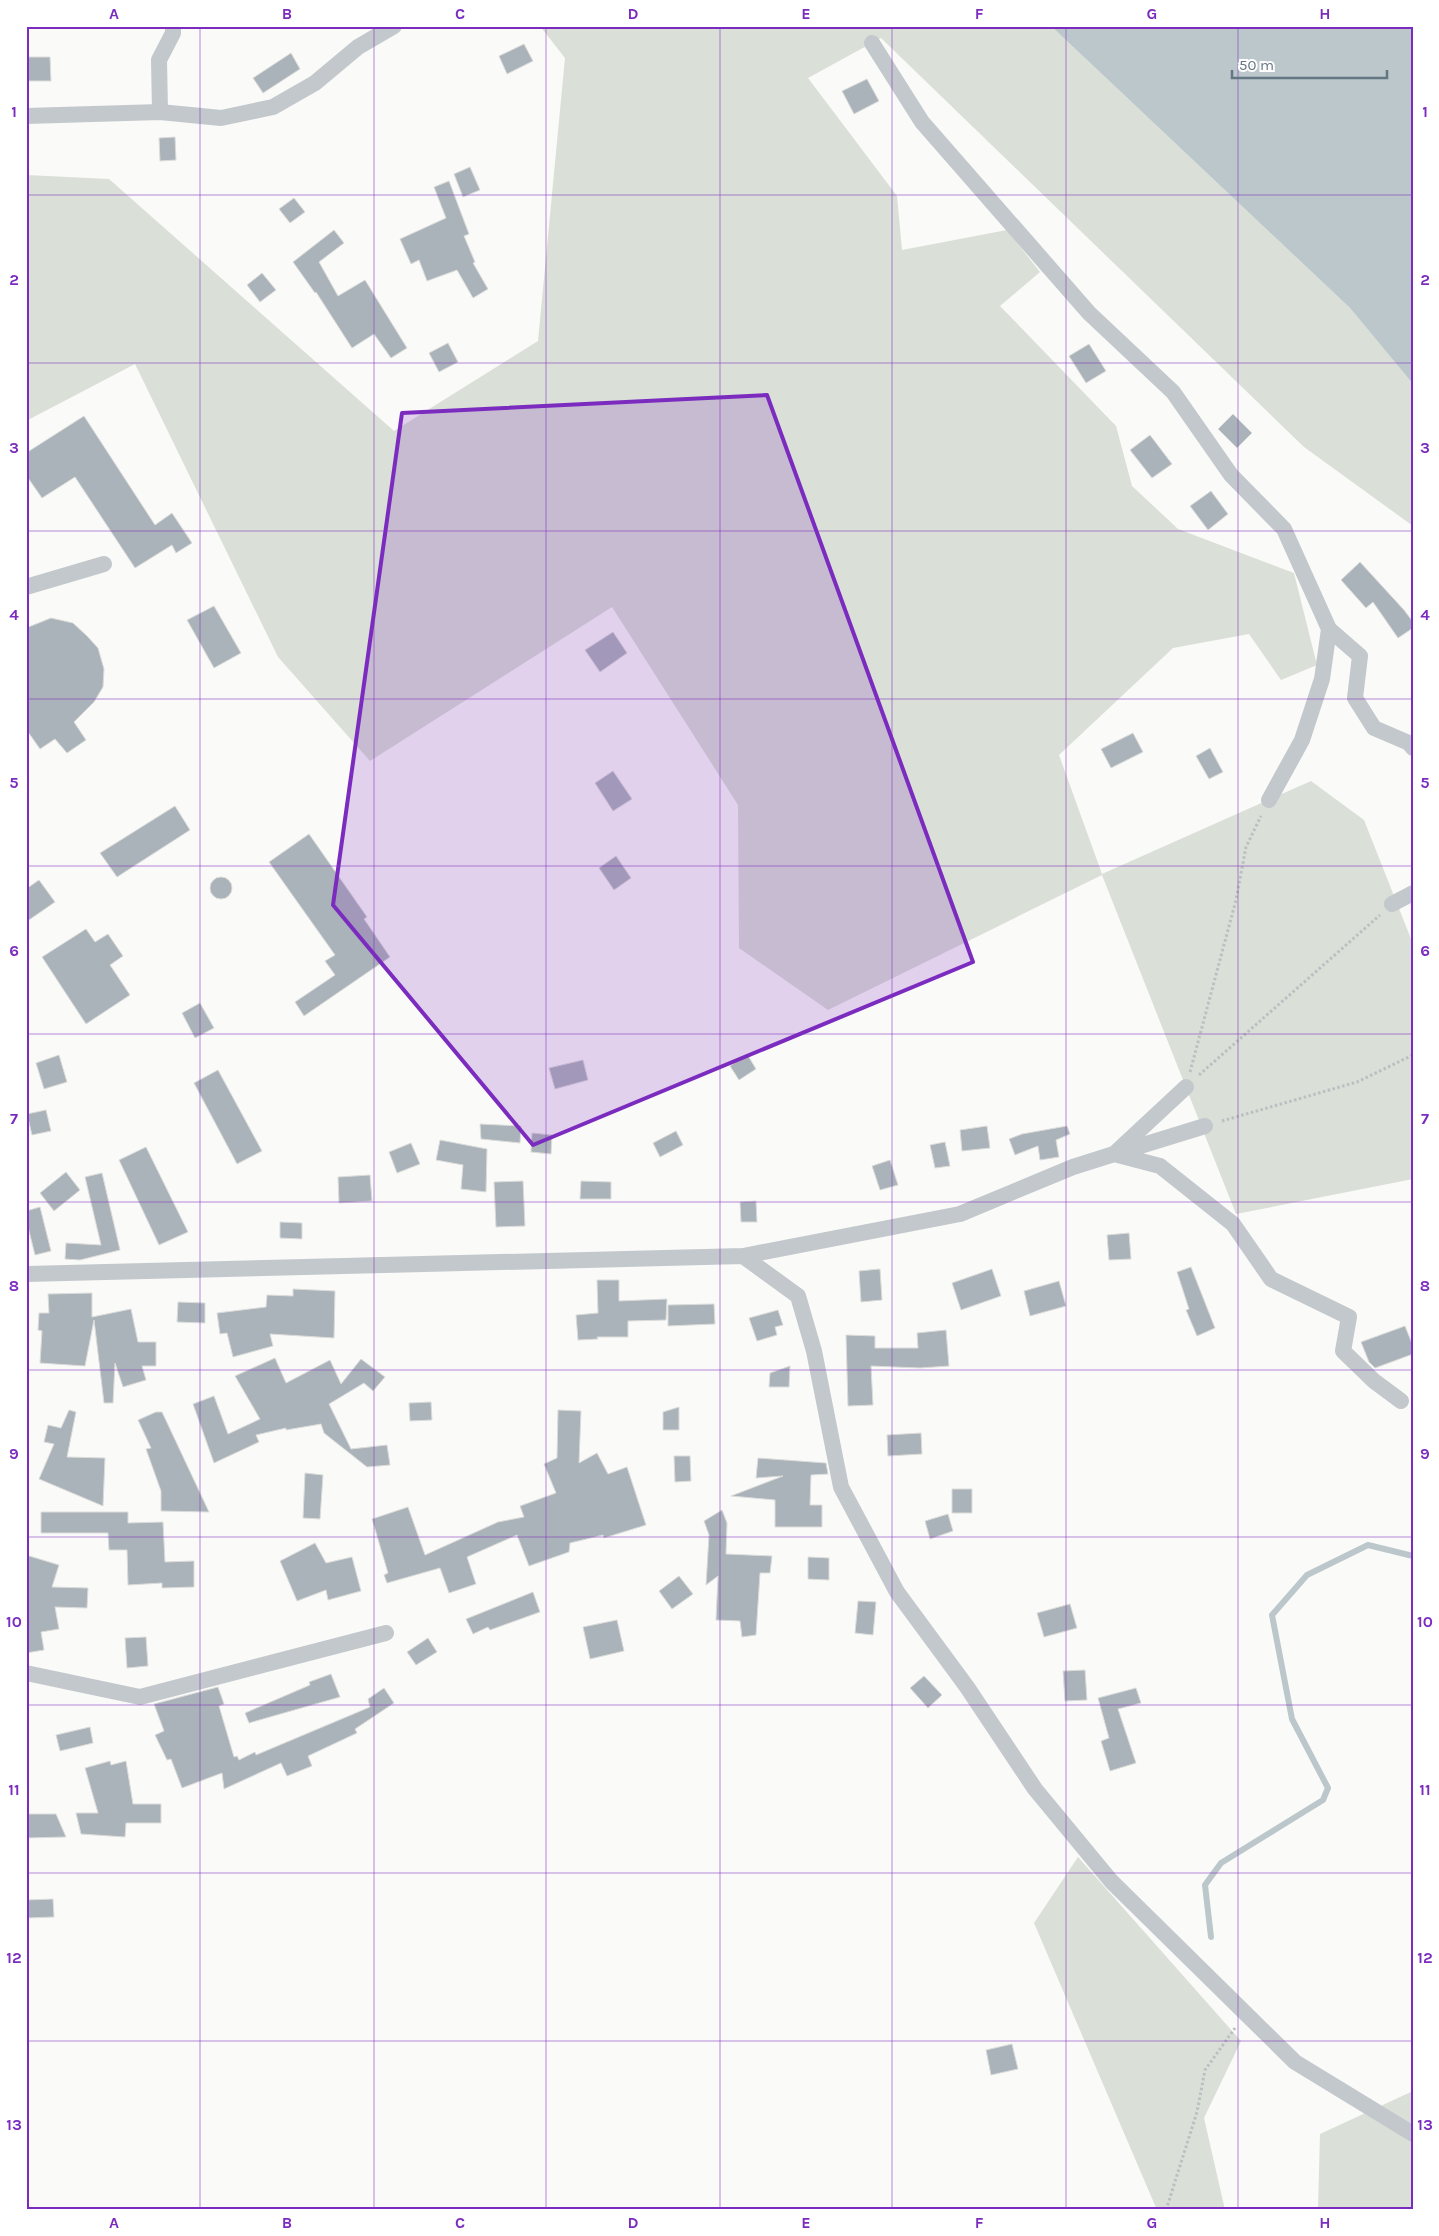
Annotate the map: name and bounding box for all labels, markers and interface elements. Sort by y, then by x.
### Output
text: A [109,4,119,23]
text: B [282,4,292,23]
text: C [455,4,465,23]
text: D [628,4,639,23]
text: E [801,4,811,23]
text: F [975,4,984,23]
text: G [1147,4,1157,23]
text: H [1319,4,1331,23]
scale bar [1232,48,1386,80]
text: 50 m [1239,56,1274,74]
text: 1 [11,102,17,121]
text: 1 [1422,102,1428,121]
text: 2 [9,270,19,289]
text: 2 [1420,270,1430,289]
text: 3 [9,438,19,457]
text: 3 [1420,438,1430,457]
text: 4 [9,605,19,624]
text: 4 [1420,605,1430,624]
text: 5 [9,773,19,792]
text: 5 [1420,773,1430,792]
text: 6 [9,941,19,960]
text: 6 [1420,941,1430,960]
text: 7 [10,1109,18,1128]
text: 7 [1421,1109,1429,1128]
text: 8 [9,1276,19,1295]
text: 8 [1420,1276,1430,1295]
text: 9 [9,1444,19,1463]
text: 9 [1420,1444,1430,1463]
text: 10 [6,1612,22,1631]
text: 10 [1417,1612,1433,1631]
text: 11 [8,1780,20,1799]
text: 11 [1419,1780,1431,1799]
text: 12 [6,1948,22,1967]
text: 12 [1417,1948,1433,1967]
text: 13 [6,2115,22,2134]
text: 13 [1417,2115,1433,2134]
text: A [109,2213,119,2232]
text: B [282,2213,292,2232]
text: C [455,2213,465,2232]
text: D [628,2213,639,2232]
text: E [801,2213,811,2232]
text: F [975,2213,984,2232]
text: G [1147,2213,1157,2232]
text: H [1319,2213,1331,2232]

